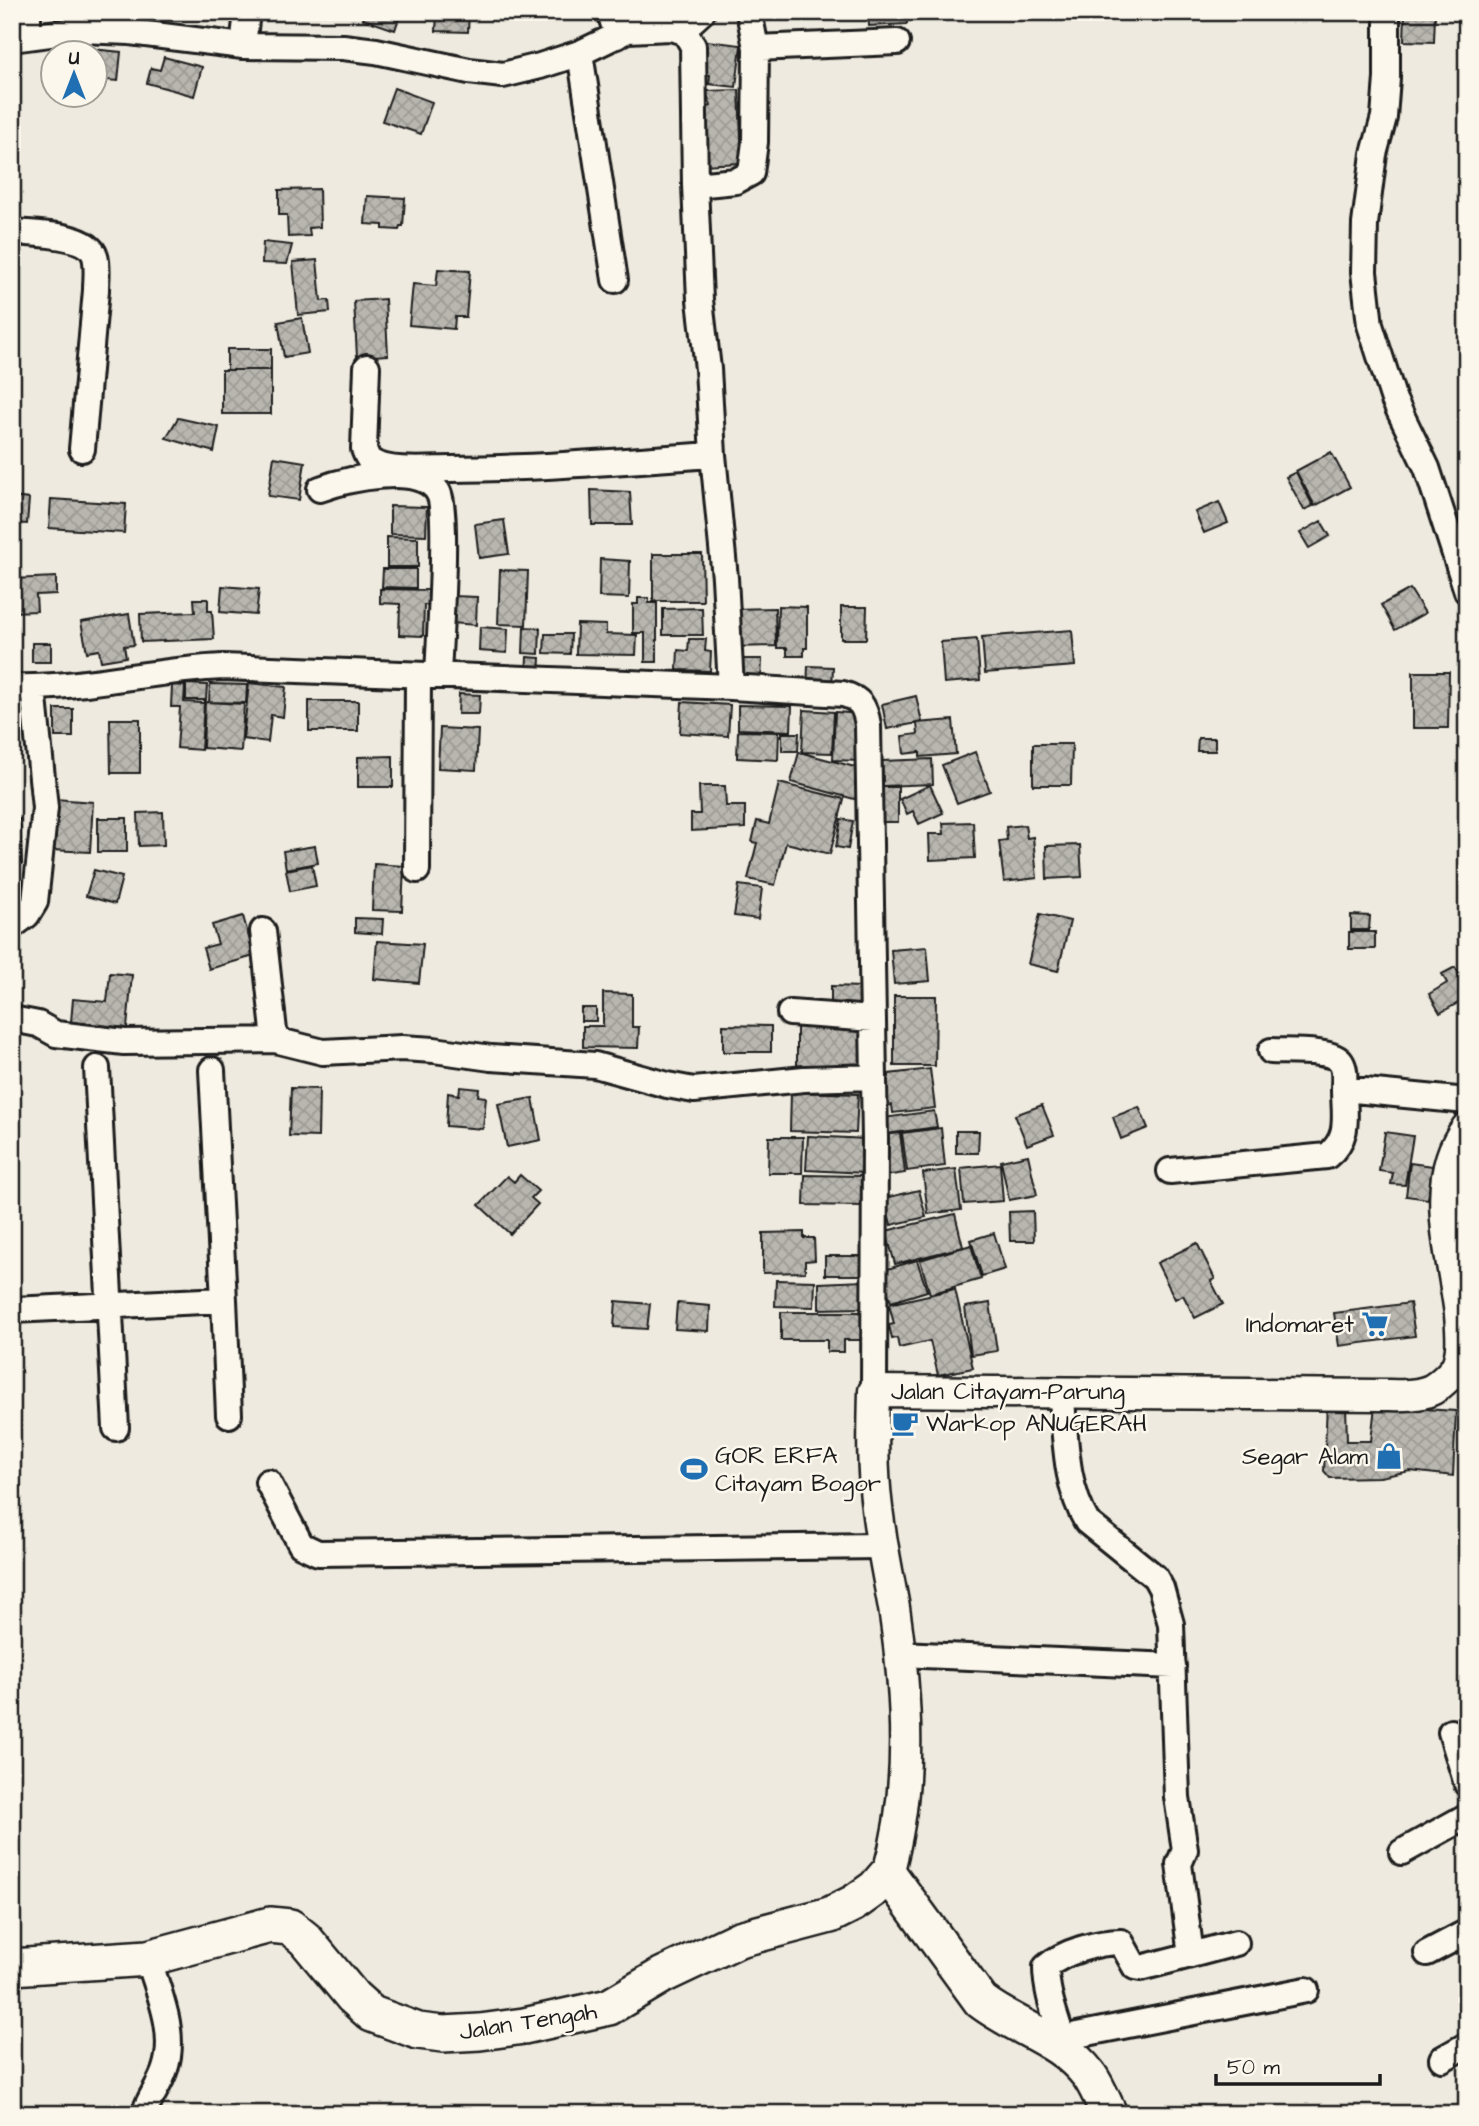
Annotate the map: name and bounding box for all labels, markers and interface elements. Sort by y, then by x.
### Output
north arrow [38,38,108,108]
text: U [69,45,80,72]
place label: Indomaret [1246,1308,1354,1342]
supermarket icon: Indomaret [1360,1309,1390,1339]
street label: Jalan Citayam-Parung [891,1375,1125,1410]
place label: Warkop ANUGERAH [926,1407,1147,1441]
cafe icon: Warkop ANUGERAH [890,1408,920,1438]
place label: GOR ERFA Citayam Bogor [715,1439,881,1502]
place label: Segar Alam [1242,1440,1368,1475]
shop icon: Segar Alam [1374,1441,1404,1471]
sports icon: GOR ERFA Citayam Bogor [679,1454,709,1484]
street label: Jalan Tengah [457,1994,600,2051]
scale bar [1216,2042,1381,2086]
text: 50 m [1227,2053,1281,2082]

